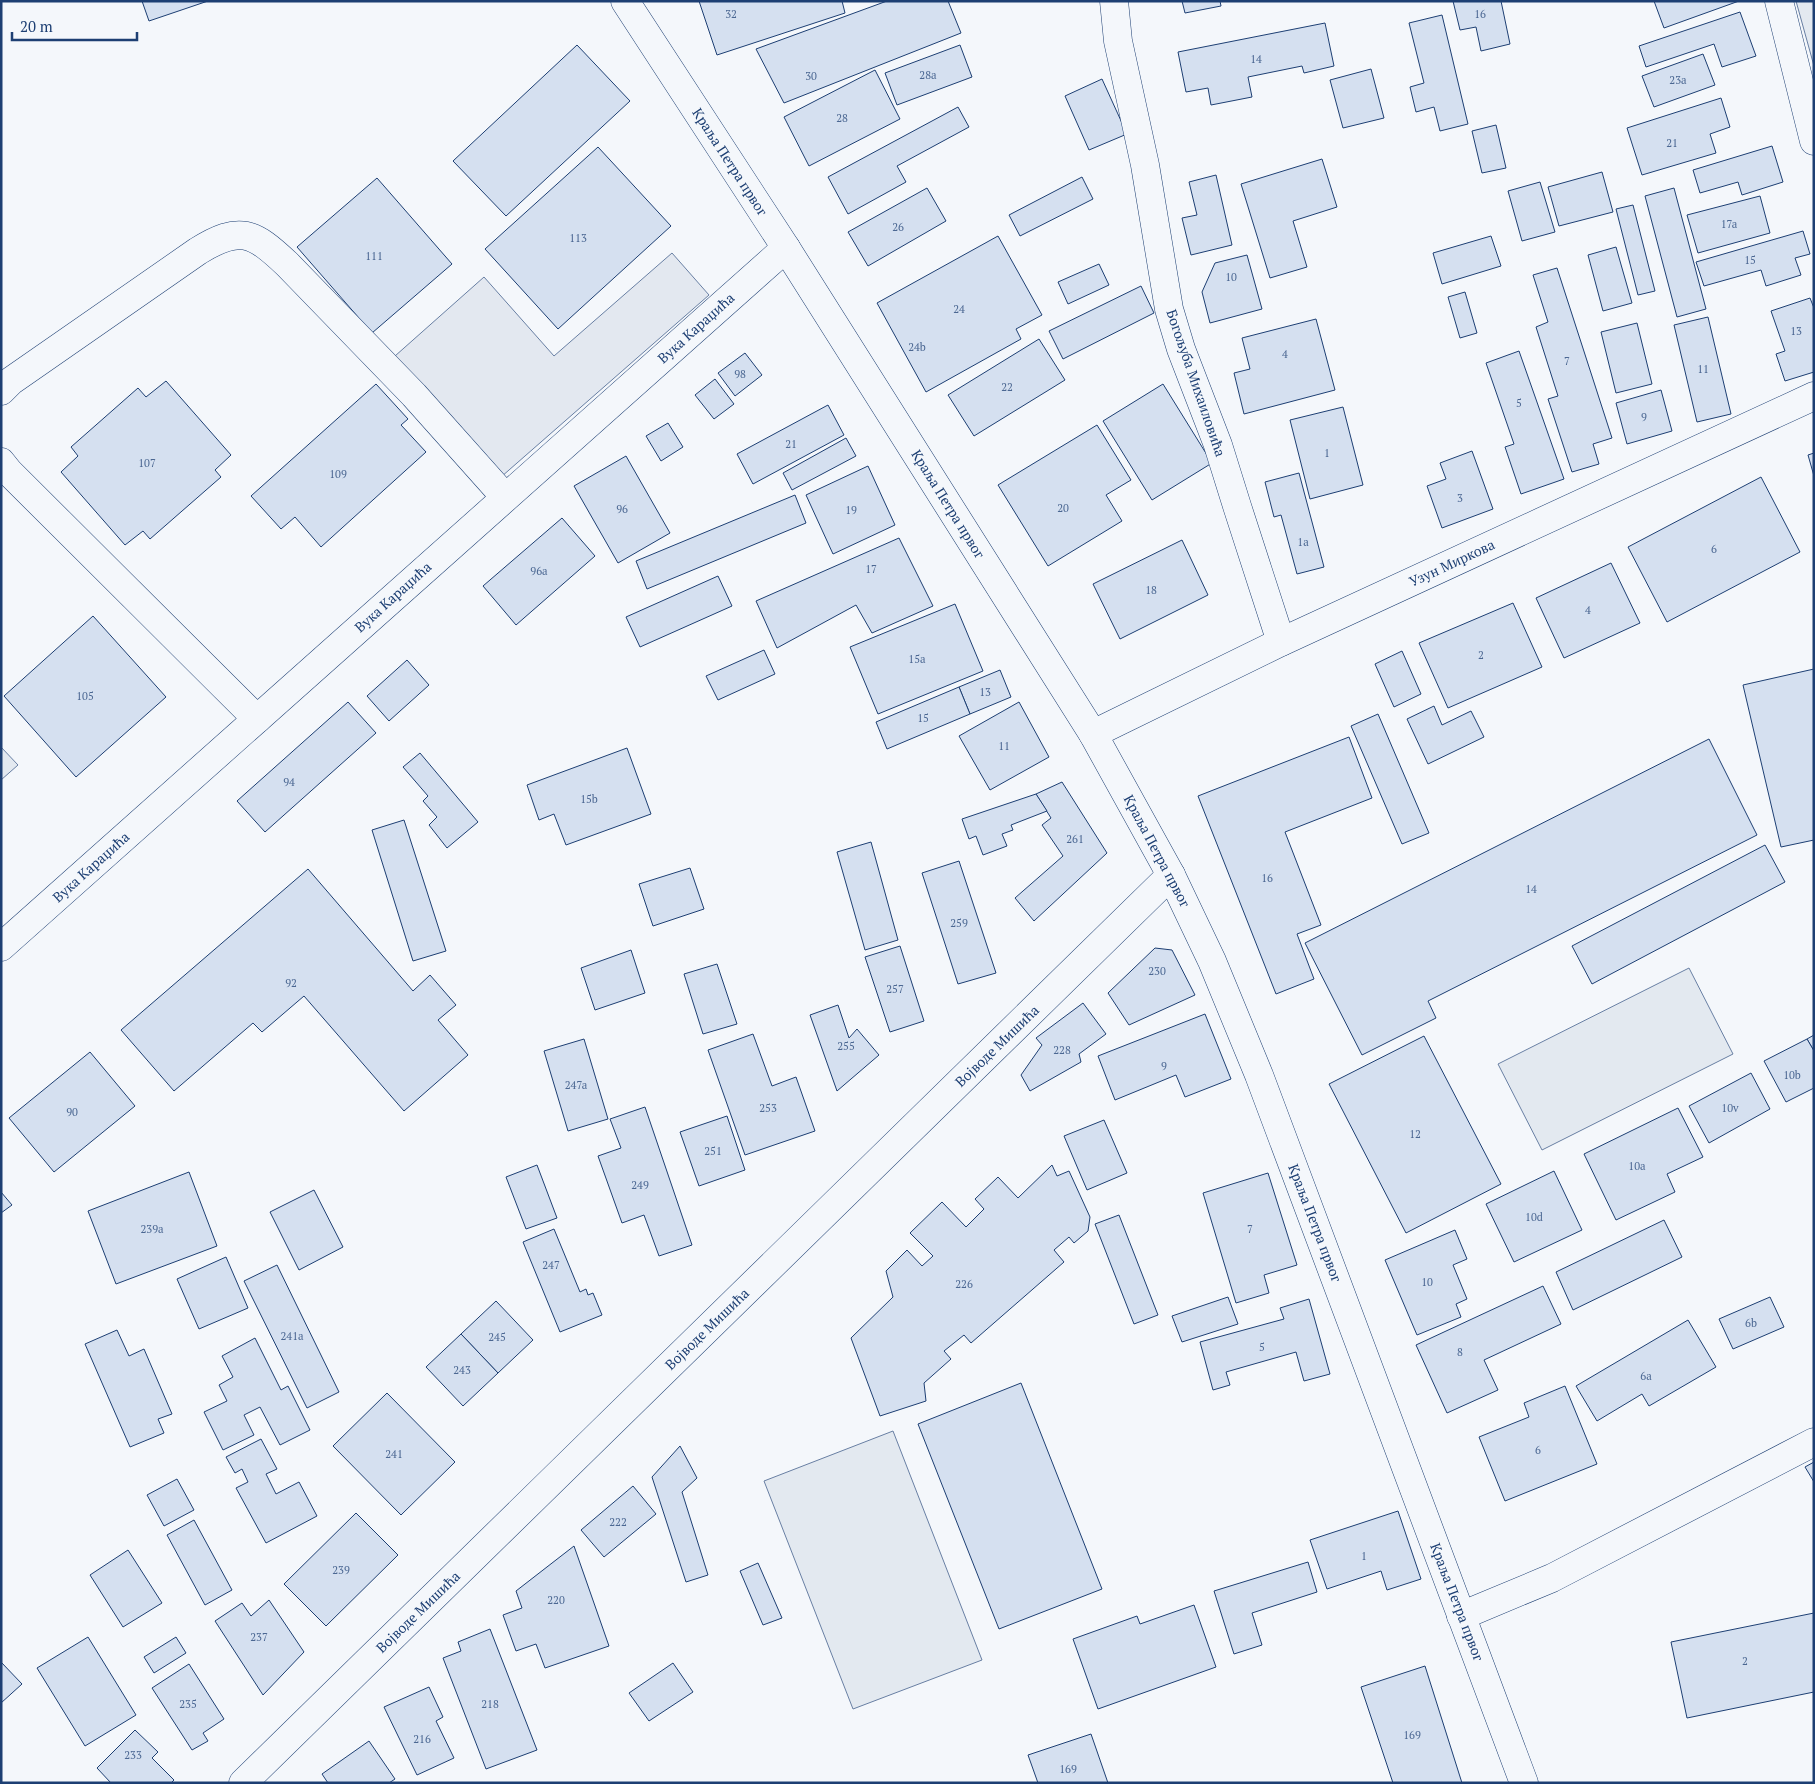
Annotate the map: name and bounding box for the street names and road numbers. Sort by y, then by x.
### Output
street label: Краља Петра првог [688,104,772,219]
street label: Вука Караџића [653,288,738,367]
street label: Богољуба Михаиловића [1162,307,1231,459]
street label: Краља Петра првог [907,446,990,562]
street label: Узун Миркова [1406,534,1498,591]
street label: Вука Караџића [350,557,435,636]
street label: Краља Петра првог [1120,791,1195,910]
street label: Вука Караџића [48,827,133,906]
street label: Војводе Мишића [951,1001,1043,1091]
street label: Краља Петра првог [1284,1161,1347,1285]
street label: Војводе Мишића [661,1284,753,1374]
street label: Краља Петра првог [1426,1540,1489,1664]
street label: Војводе Мишића [372,1567,464,1657]

